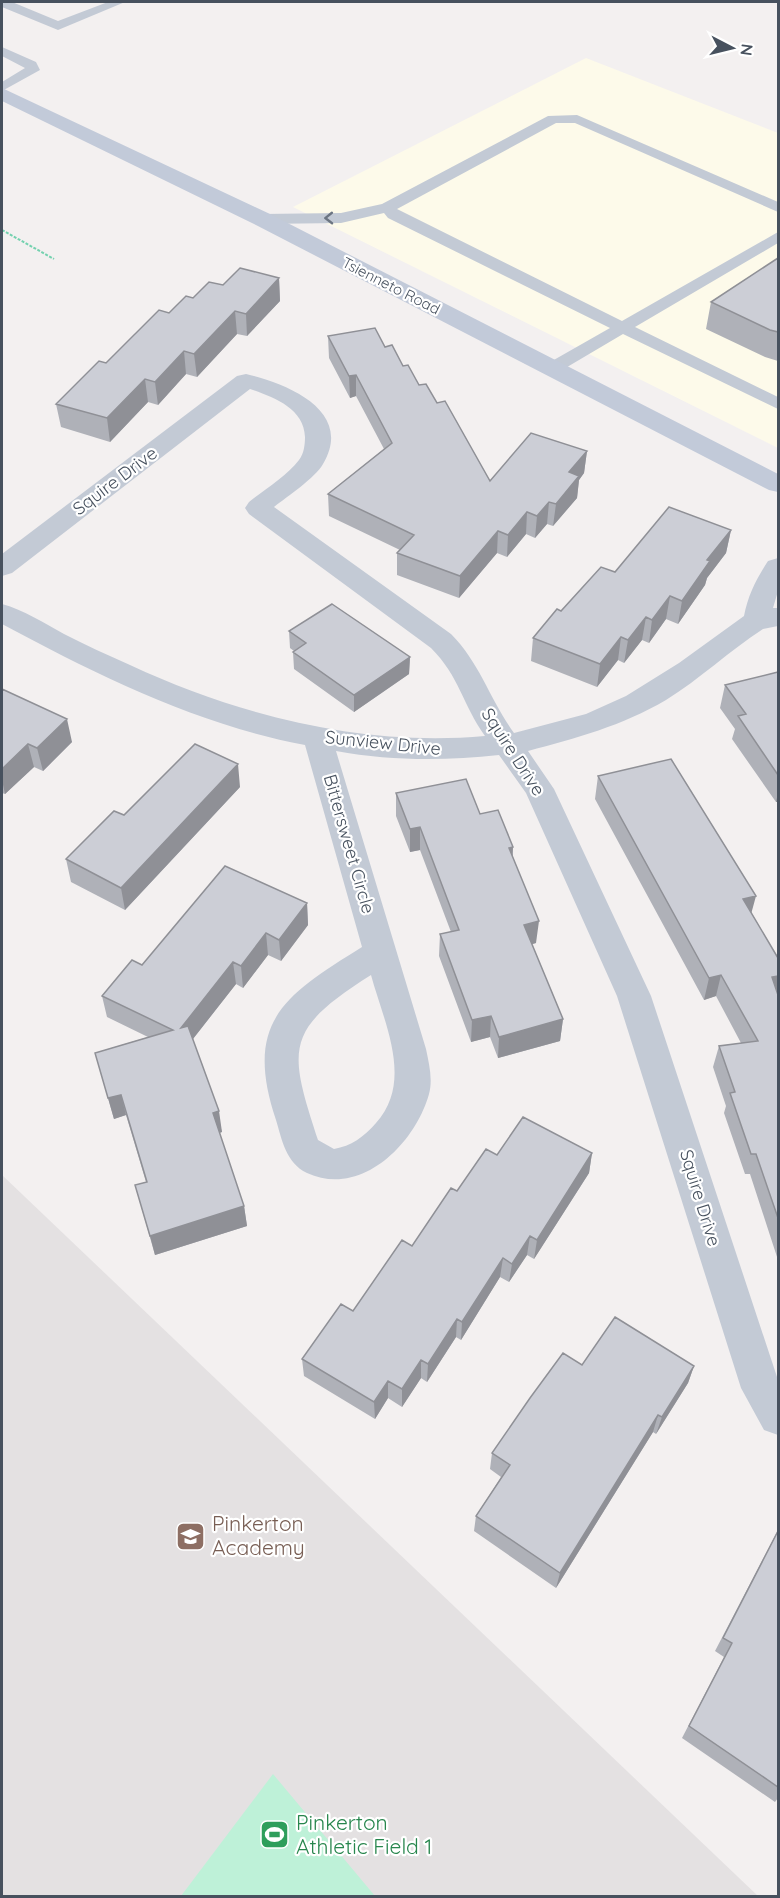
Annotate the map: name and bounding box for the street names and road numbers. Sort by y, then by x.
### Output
street label: Tsienneto Road [339,253,443,318]
street label: Squire Drive [68,441,162,520]
street label: Squire Drive [477,704,550,800]
street label: Sunview Drive [324,725,442,760]
street label: Bittersweet Circle [319,772,380,916]
street label: Squire Drive [675,1147,726,1249]

